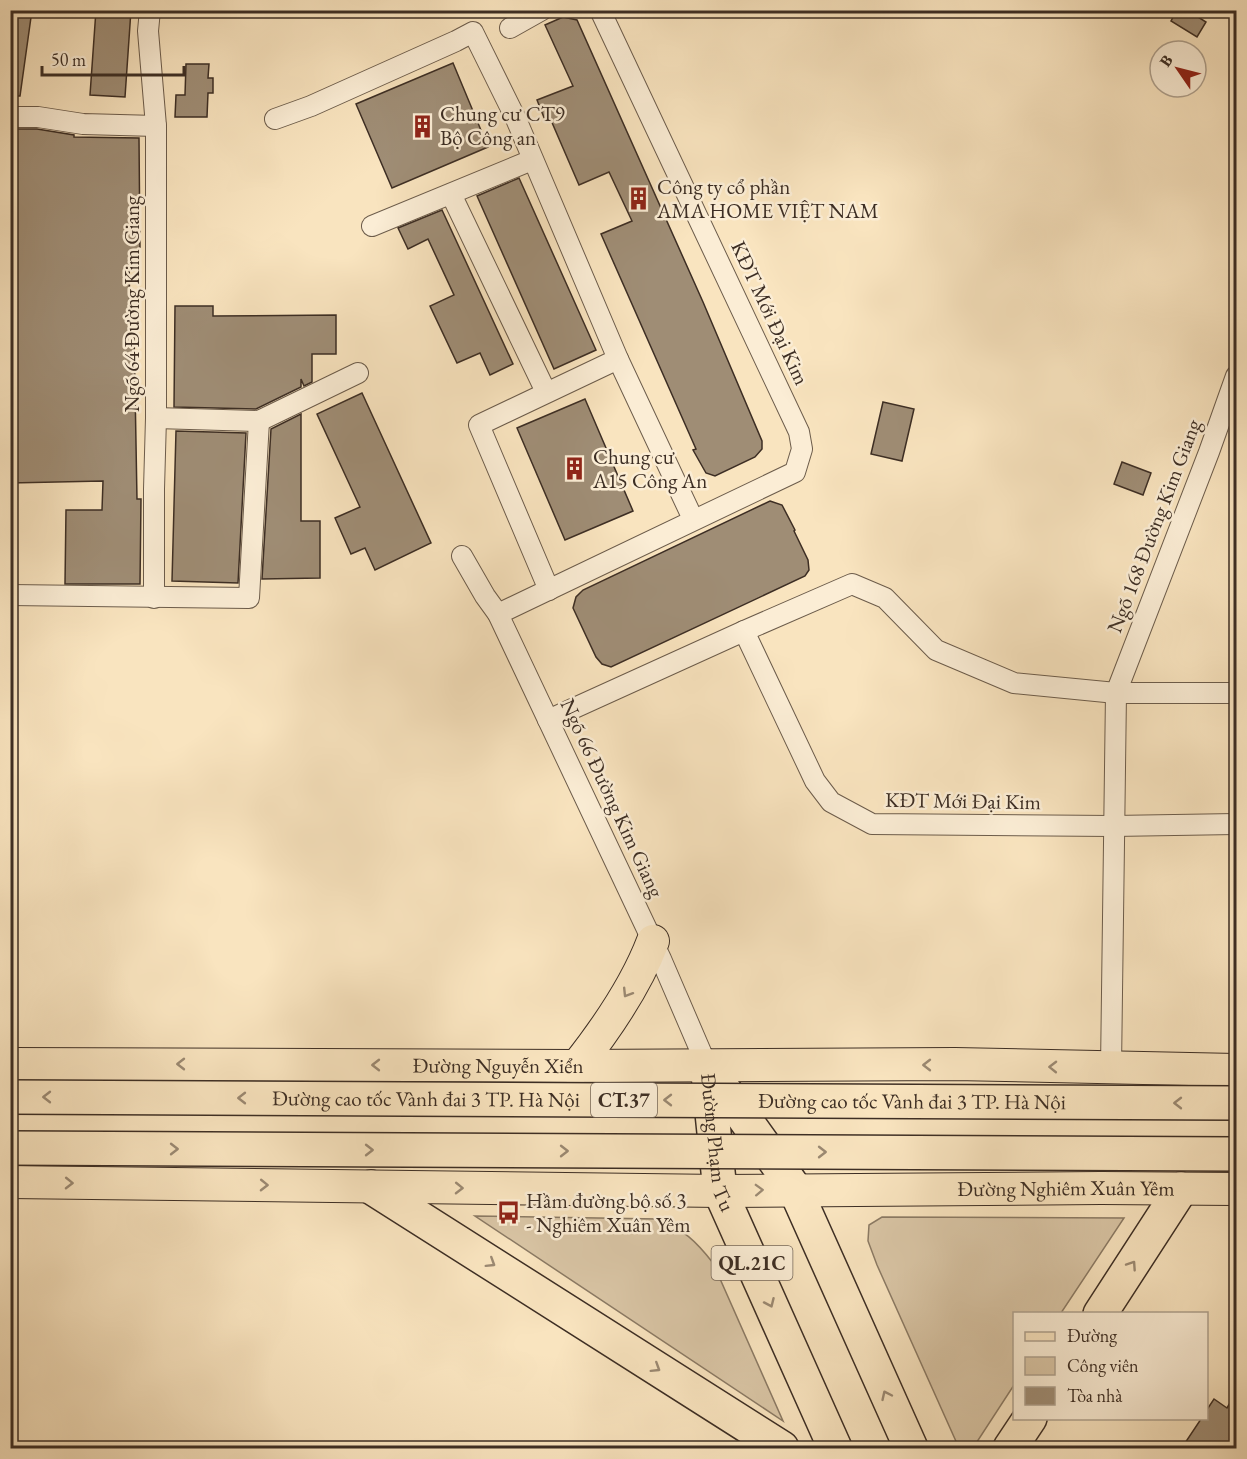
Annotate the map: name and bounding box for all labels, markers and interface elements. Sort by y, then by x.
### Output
scale bar [42,39,184,77]
north arrow [1148,39,1208,99]
text: 50 m [51,48,86,71]
text: B [1155,51,1178,71]
place label: Chung cư CT9 Bộ Công an [440,100,565,151]
building icon: Chung cư CT9 Bộ Công an [409,113,435,139]
place label: Công ty cổ phần AMA HOME VIỆT NAM [656,173,879,224]
building icon: Công ty cổ phần AMA HOME VIỆT NAM [626,186,652,212]
street label: Ngõ 64 Đường Kim Giang [118,195,145,412]
street label: KĐT Mới Đại Kim [725,236,816,389]
street label: Ngõ 168 Đường Kim Giang [1100,414,1207,636]
place label: Chung cư A15 Công An [592,443,707,494]
building icon: Chung cư A15 Công An [562,456,588,482]
street label: Ngõ 66 Đường Kim Giang [554,694,671,902]
street label: KĐT Mới Đại Kim [885,786,1041,815]
one-way arrow [623,987,634,998]
street label: Đường Nguyễn Xiển [412,1051,584,1079]
one-way arrow [176,1058,185,1070]
one-way arrow [371,1059,380,1071]
one-way arrow [922,1059,931,1071]
one-way arrow [1048,1060,1057,1073]
street label: Đường Phạm Tu [695,1072,741,1215]
road number: CT.37 [591,1083,657,1117]
street label: Đường cao tốc Vành đai 3 TP. Hà Nội [272,1084,580,1113]
street label: Đường cao tốc Vành đai 3 TP. Hà Nội [758,1087,1066,1115]
one-way arrow [43,1091,52,1103]
one-way arrow [238,1092,247,1104]
one-way arrow [664,1094,673,1106]
one-way arrow [1174,1097,1183,1109]
one-way arrow [169,1143,178,1155]
one-way arrow [364,1144,373,1156]
one-way arrow [559,1145,568,1157]
one-way arrow [817,1146,826,1158]
street label: Đường Nghiêm Xuân Yêm [957,1174,1175,1202]
one-way arrow [64,1176,73,1189]
one-way arrow [259,1179,268,1192]
one-way arrow [454,1182,463,1194]
one-way arrow [754,1184,763,1196]
place label: Hầm đường bộ số 3 - Nghiêm Xuân Yêm [526,1187,691,1238]
bus stop icon: Hầm đường bộ số 3 - Nghiêm Xuân Yêm [495,1200,521,1226]
road number: QL.21C [712,1246,792,1280]
one-way arrow [485,1256,495,1268]
one-way arrow [1125,1261,1136,1272]
one-way arrow [762,1296,774,1307]
legend [1013,1312,1208,1420]
text: Đường [1067,1324,1117,1347]
text: Công viên [1067,1354,1139,1377]
one-way arrow [649,1361,660,1372]
text: Tòa nhà [1067,1384,1123,1407]
one-way arrow [882,1391,894,1402]

